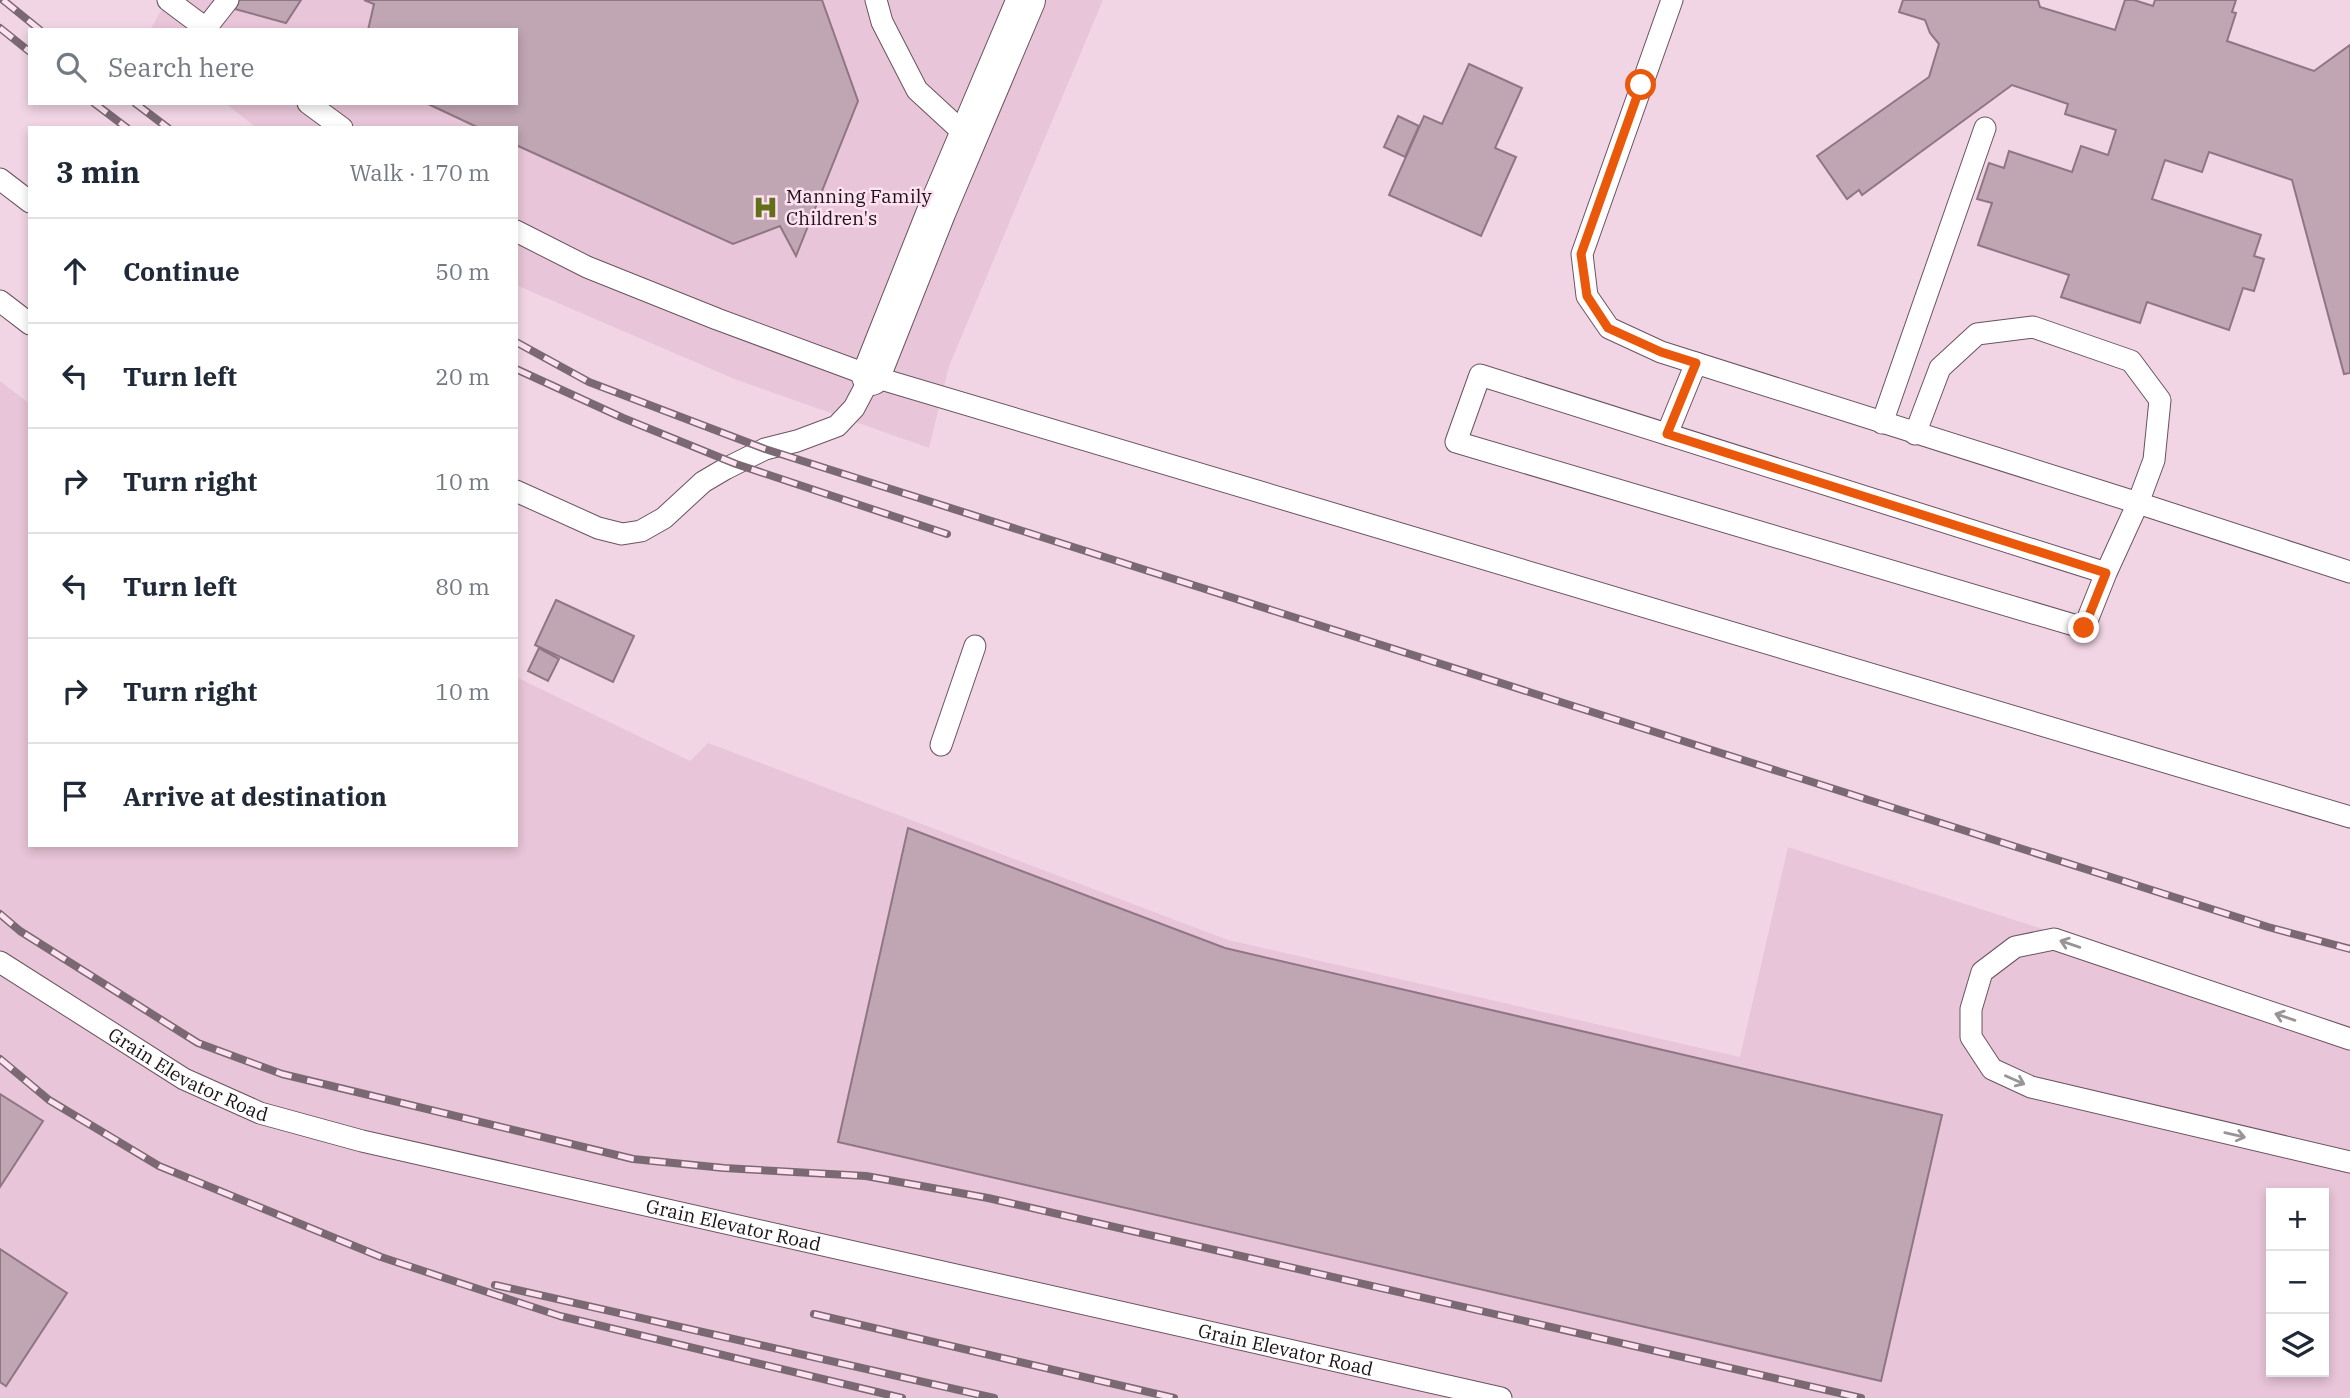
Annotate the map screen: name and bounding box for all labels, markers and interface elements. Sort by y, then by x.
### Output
search box [28,28,518,105]
icon: search [52,48,90,86]
text: Search here [108,50,254,84]
route start [1625,69,1656,100]
text: 3 min [56,152,140,191]
text: Walk · 170 m [349,157,490,187]
place label: Manning Family Children's [786,184,932,230]
hospital icon: Manning Family Children's [752,193,780,221]
icon: ahead [56,252,94,290]
text: Continue [123,254,240,288]
text: 50 m [435,256,490,286]
icon: left [56,357,94,395]
text: Turn left [123,359,237,393]
text: 20 m [435,361,490,391]
icon: right [56,462,94,500]
text: Turn right [123,464,257,498]
text: 10 m [435,466,490,496]
icon: left [56,567,94,605]
text: Turn left [123,569,237,603]
text: 80 m [435,571,490,601]
route end [2068,612,2099,643]
icon: right [56,672,94,710]
text: Turn right [123,674,257,708]
text: 10 m [435,676,490,706]
icon: arrive [56,777,94,815]
text: Arrive at destination [123,779,387,813]
one-way arrow [2059,937,2081,949]
one-way arrow [2275,1010,2297,1022]
street label: Grain Elevator Road [104,1022,271,1127]
one-way arrow [2004,1074,2025,1087]
one-way arrow [2223,1128,2246,1142]
map controls [2266,1188,2329,1377]
button: + [2266,1188,2329,1251]
street label: Grain Elevator Road [644,1193,823,1256]
button: − [2266,1251,2329,1314]
button: layers [2266,1314,2329,1377]
street label: Grain Elevator Road [1196,1318,1376,1381]

